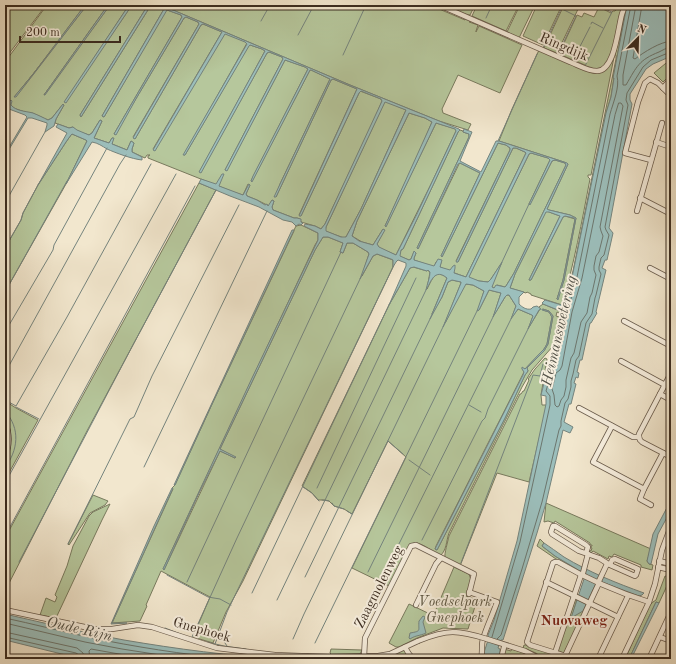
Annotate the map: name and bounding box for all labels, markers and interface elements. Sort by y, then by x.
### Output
scale bar [20,18,120,44]
north arrow [618,18,658,58]
text: N [635,23,648,37]
text: 200 m [26,27,60,39]
street label: Ringdijk [537,30,591,64]
water label: Heimanswetering [540,274,580,389]
street label: Zaagmolenweg [352,543,406,631]
park label: Voedselpark Gnephoek [418,595,492,626]
district label: Nuovaweg [540,614,608,629]
water label: Oude Rijn [45,615,114,645]
street label: Gnephoek [171,615,233,645]

